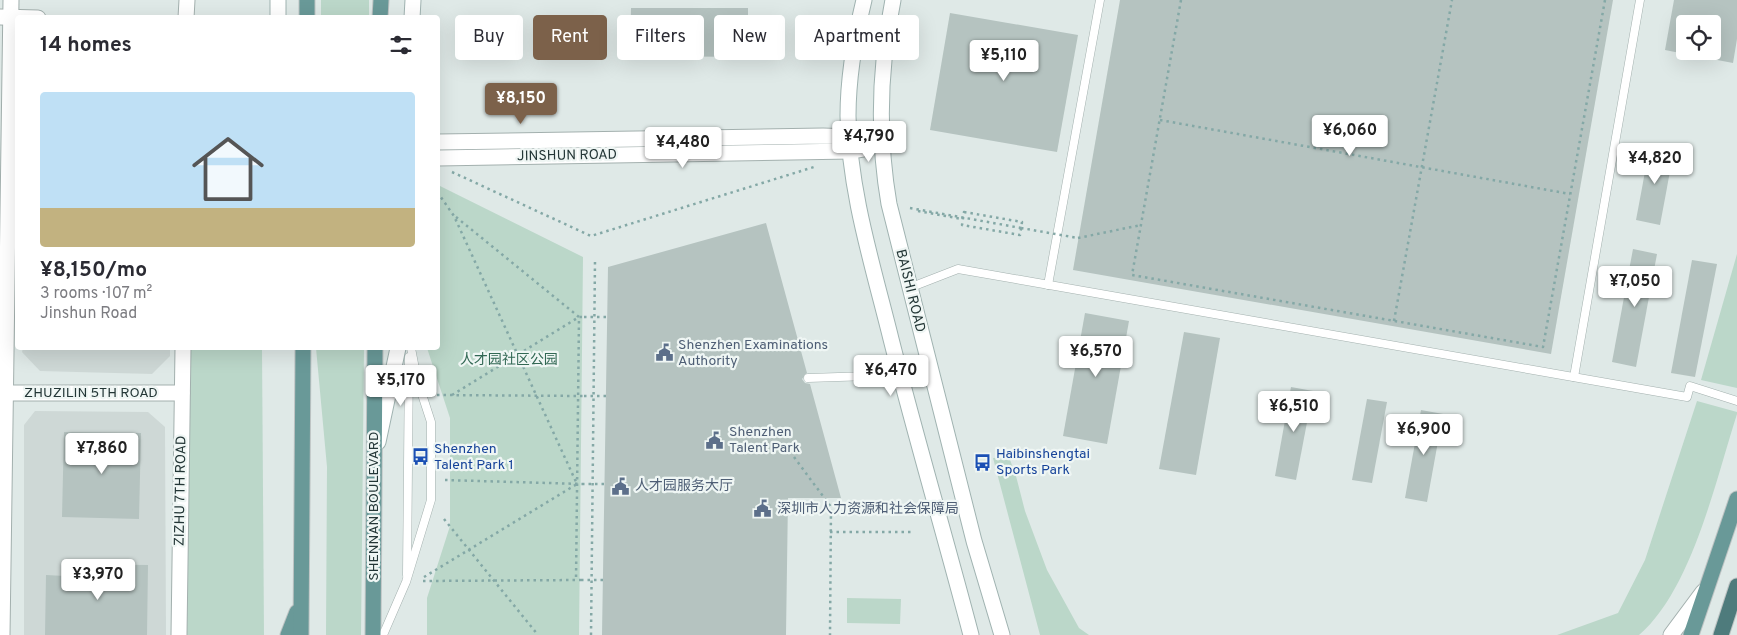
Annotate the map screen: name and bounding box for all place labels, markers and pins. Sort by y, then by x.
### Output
pin: ¥5,110 [963,39,1045,82]
pin: ¥8,150 [480,82,562,125]
pin: ¥6,060 [1309,114,1391,157]
pin: ¥4,790 [828,120,910,163]
pin: ¥4,480 [642,126,724,169]
pin: ¥4,820 [1614,142,1696,185]
pin: ¥7,050 [1594,266,1676,308]
pin: ¥6,570 [1055,336,1137,378]
place label: Shenzhen Examinations Authority [678,337,828,370]
public building icon: Shenzhen Examinations Authority [654,343,674,363]
pin: ¥6,470 [850,354,932,397]
pin: ¥5,170 [360,364,442,407]
pin: ¥6,510 [1253,390,1335,433]
pin: ¥6,900 [1383,414,1465,456]
place label: Shenzhen Talent Park [729,424,800,457]
public building icon: Shenzhen Talent Park [705,430,725,450]
pin: ¥7,860 [61,432,143,475]
place label: Shenzhen Talent Park 1 [434,441,514,474]
place label: Haibinshengtai Sports Park [996,446,1090,479]
bus stop icon: Shenzhen Talent Park 1 [410,447,430,467]
bus stop icon: Haibinshengtai Sports Park [972,452,992,472]
public building icon: 人才园服务大厅 [611,476,631,496]
place label: 人才园服务大厅 [635,478,733,495]
public building icon: 深圳市人力资源和社会保障局 [753,499,773,519]
place label: 深圳市人力资源和社会保障局 [777,501,959,518]
pin: ¥3,970 [57,558,139,601]

